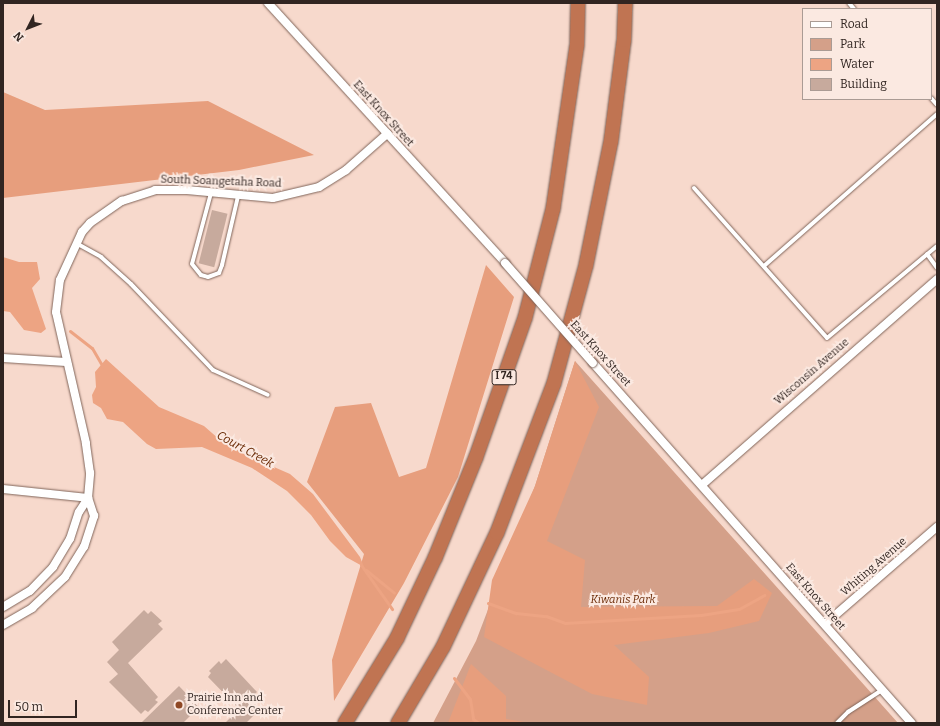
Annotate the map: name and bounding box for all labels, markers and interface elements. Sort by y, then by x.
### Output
north arrow [8,8,48,48]
legend [802,8,932,100]
text: Road [840,17,868,31]
text: N [11,29,26,44]
text: Park [840,37,865,51]
text: Water [840,57,874,71]
text: Building [840,77,887,91]
street label: East Knox Street [350,78,416,150]
street label: South Soangetaha Road [160,173,282,191]
street label: East Knox Street [567,318,633,390]
street label: Wisconsin Avenue [772,336,852,408]
road number: I 74 [491,369,517,385]
water label: Court Creek [214,428,276,472]
street label: Whiting Avenue [839,535,909,599]
street label: East Knox Street [782,561,848,633]
park label: Kiwanis Park [590,593,656,607]
scale bar [10,692,79,718]
place label: Prairie Inn and Conference Center [187,692,283,718]
text: 50 m [15,700,43,714]
marker: Prairie Inn and Conference Center [174,700,184,710]

